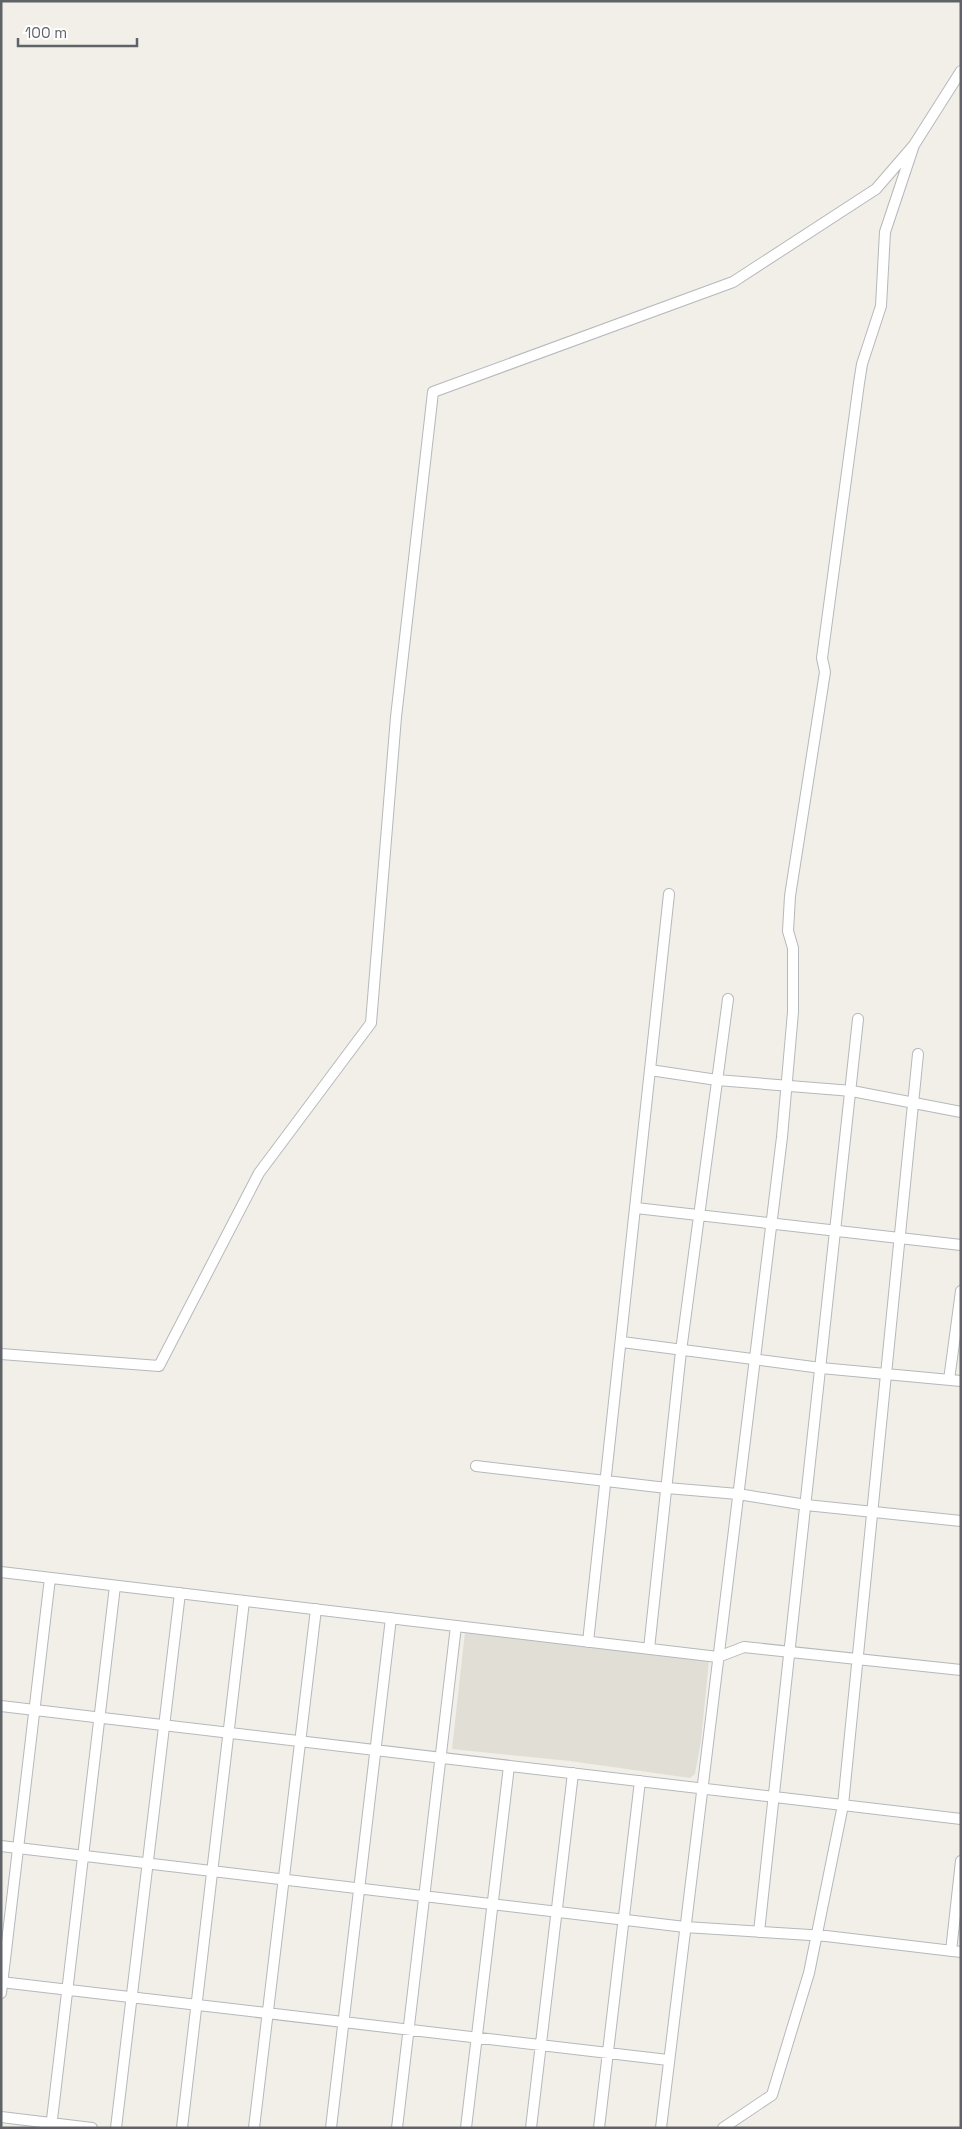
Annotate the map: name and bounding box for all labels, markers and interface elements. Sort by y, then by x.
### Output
scale bar [18,15,136,47]
text: 100 m [25,23,67,42]

